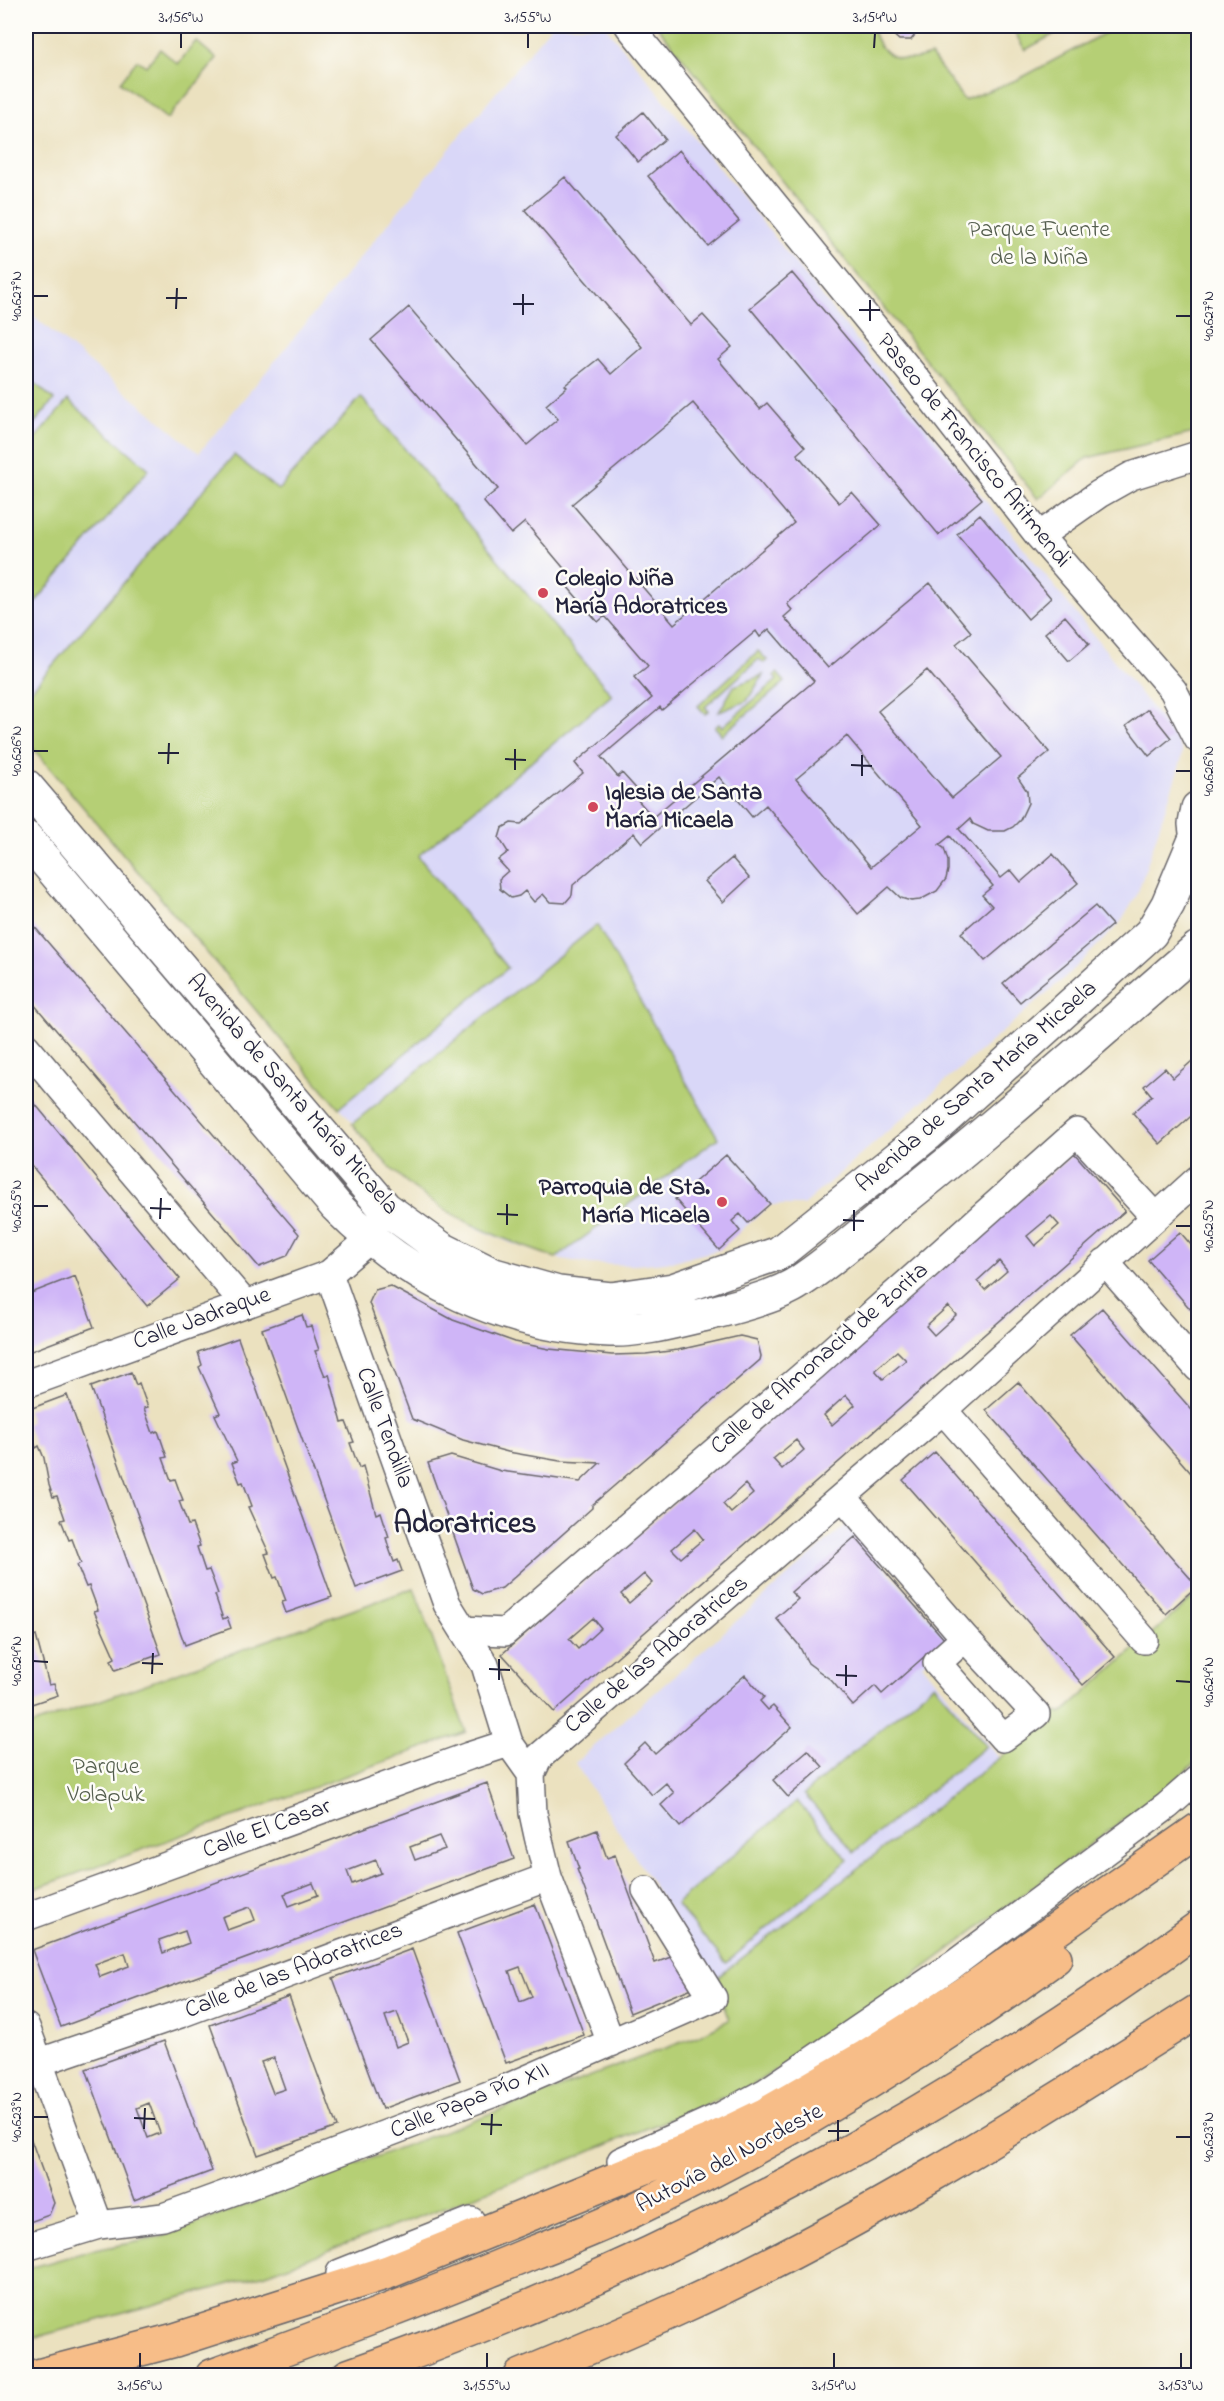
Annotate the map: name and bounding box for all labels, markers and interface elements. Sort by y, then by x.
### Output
text: 3.156°W [159,7,203,29]
text: 3.155°W [505,7,551,29]
text: 3.154°W [853,7,897,29]
park label: Parque Fuente de la Niña [968,213,1110,276]
text: 40.627°N [6,271,28,321]
text: 40.627°N [1198,291,1220,341]
street label: Paseo de Francisco Aritmendi [867,326,1079,576]
place label: Colegio Niña María Adoratrices [555,562,728,625]
marker: Colegio Niña María Adoratrices [536,586,550,600]
text: 40.626°N [6,726,28,776]
text: 40.626°N [1198,746,1220,796]
place label: Iglesia de Santa María Micaela [605,776,762,839]
marker: Iglesia de Santa María Micaela [586,800,600,814]
street label: Avenida de Santa María Micaela [177,967,407,1223]
street label: Avenida de Santa María Micaela [849,972,1105,1202]
place label: Parroquia de Sta. María Micaela [539,1171,710,1234]
text: 40.625°N [6,1180,28,1232]
marker: Parroquia de Sta. María Micaela [715,1195,729,1209]
text: 40.625°N [1198,1200,1220,1252]
street label: Calle de Almonacid de Zorita [703,1254,937,1464]
street label: Calle Jadraque [128,1278,276,1360]
street label: Calle Tendilla [346,1363,422,1493]
district label: Adoratrices [393,1503,537,1547]
street label: Calle de las Adoratrices [557,1567,757,1743]
text: 40.624°N [6,1636,28,1686]
text: 40.624°N [1198,1657,1220,1707]
park label: Parque Volapuk [66,1750,145,1813]
street label: Calle El Casar [198,1789,337,1868]
street label: Calle de las Adoratrices [180,1913,408,2029]
street label: Calle Papa Pío XII [385,2053,555,2149]
text: 40.623°N [6,2092,28,2142]
street label: Autovía del Nordeste [630,2095,830,2223]
text: 40.623°N [1198,2112,1220,2162]
text: 3.156°W [118,2375,162,2397]
text: 3.155°W [464,2375,510,2397]
text: 3.154°W [812,2375,856,2397]
text: 3.153°W [1159,2375,1203,2397]

